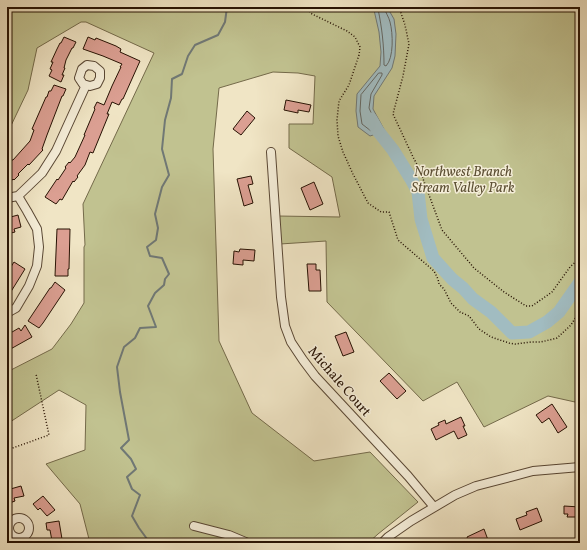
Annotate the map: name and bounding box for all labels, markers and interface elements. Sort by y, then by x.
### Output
park label: Northwest Branch Stream Valley Park [412,163,515,198]
street label: Michale Court [303,343,375,421]

